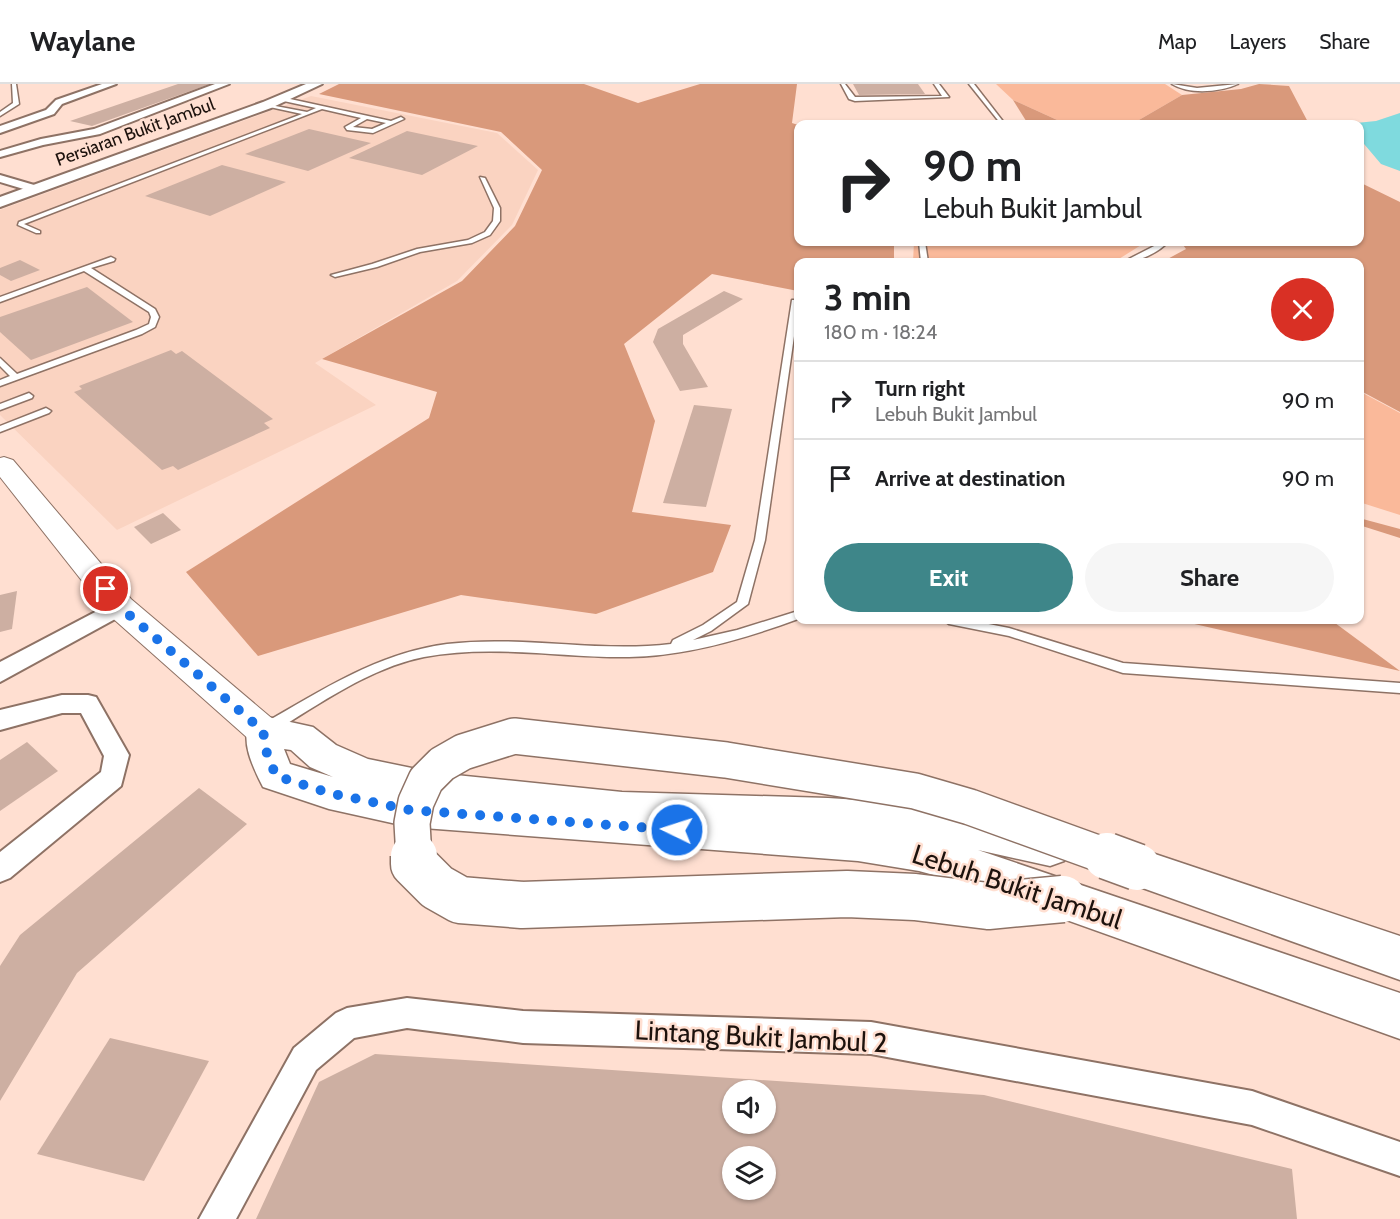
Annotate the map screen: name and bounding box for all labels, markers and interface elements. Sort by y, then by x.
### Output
text: Waylane [30,24,136,58]
text: Map [1158,29,1197,54]
text: Layers [1230,29,1286,54]
text: Share [1319,29,1370,54]
street label: Persiaran Bukit Jambul [52,93,218,171]
text: 90 m [923,140,1022,192]
icon: right [824,144,902,222]
text: Lebuh Bukit Jambul [923,192,1142,225]
text: 3 min [824,275,911,319]
button: close [1271,278,1334,341]
text: 180 m · 18:24 [824,320,937,344]
text: Turn right [875,375,965,402]
icon: right [824,384,857,417]
text: 90 m [1282,387,1334,414]
text: Lebuh Bukit Jambul [875,402,1037,426]
icon: arrive [824,462,857,495]
text: Arrive at destination [875,465,1065,492]
text: 90 m [1282,465,1334,492]
button: Exit [824,543,1073,612]
button: Share [1085,543,1334,612]
pin [80,563,131,614]
icon: arrive [89,572,122,605]
position arrow [645,798,709,862]
street label: Lebuh Bukit Jambul [908,837,1127,936]
street label: Lintang Bukit Jambul 2 [634,1013,888,1060]
map controls [722,1080,776,1200]
button: sound [722,1080,776,1134]
button: layers [722,1146,776,1200]

